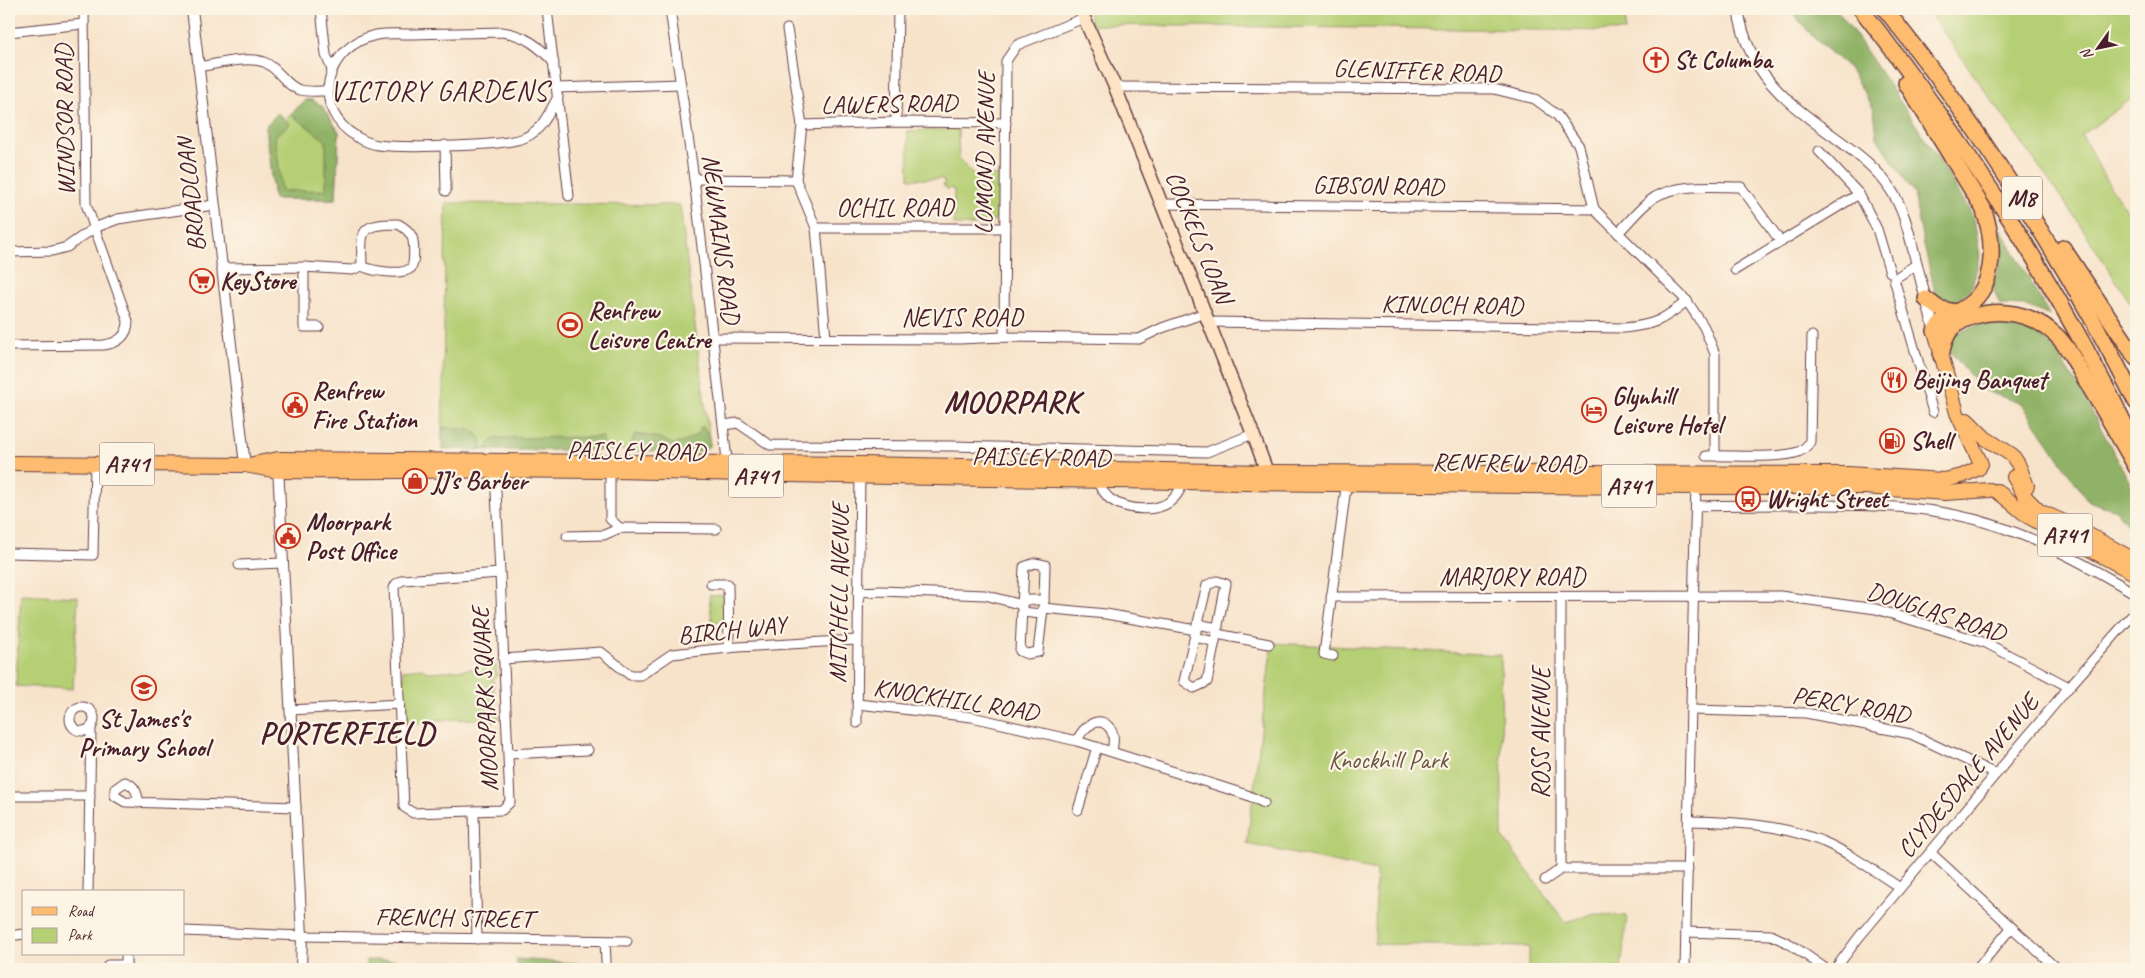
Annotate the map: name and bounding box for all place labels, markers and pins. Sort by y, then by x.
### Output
place label: St Columba [1674,44,1775,76]
church icon: St Columba [1643,47,1669,73]
place label: KeyStore [220,265,297,297]
supermarket icon: KeyStore [189,268,215,294]
place label: Renfrew Leisure Centre [588,295,712,356]
sports icon: Renfrew Leisure Centre [557,312,583,338]
place label: Beijing Banquet [1912,364,2050,396]
restaurant icon: Beijing Banquet [1881,367,1907,393]
place label: Renfrew Fire Station [312,375,419,436]
place label: Glynhill Leisure Hotel [1612,380,1726,441]
public building icon: Renfrew Fire Station [282,392,308,418]
hotel icon: Glynhill Leisure Hotel [1581,397,1607,423]
place label: Shell [1910,425,1957,457]
fuel station icon: Shell [1879,428,1905,454]
place label: JJ's Barber [430,465,530,497]
shop icon: JJ's Barber [402,468,428,494]
place label: Wright Street [1766,483,1890,515]
bus stop icon: Wright Street [1735,486,1761,512]
place label: Moorpark Post Office [306,506,399,567]
public building icon: Moorpark Post Office [275,523,301,549]
school or university icon: St James's Primary School [131,675,157,701]
place label: St James's Primary School [79,703,214,764]

